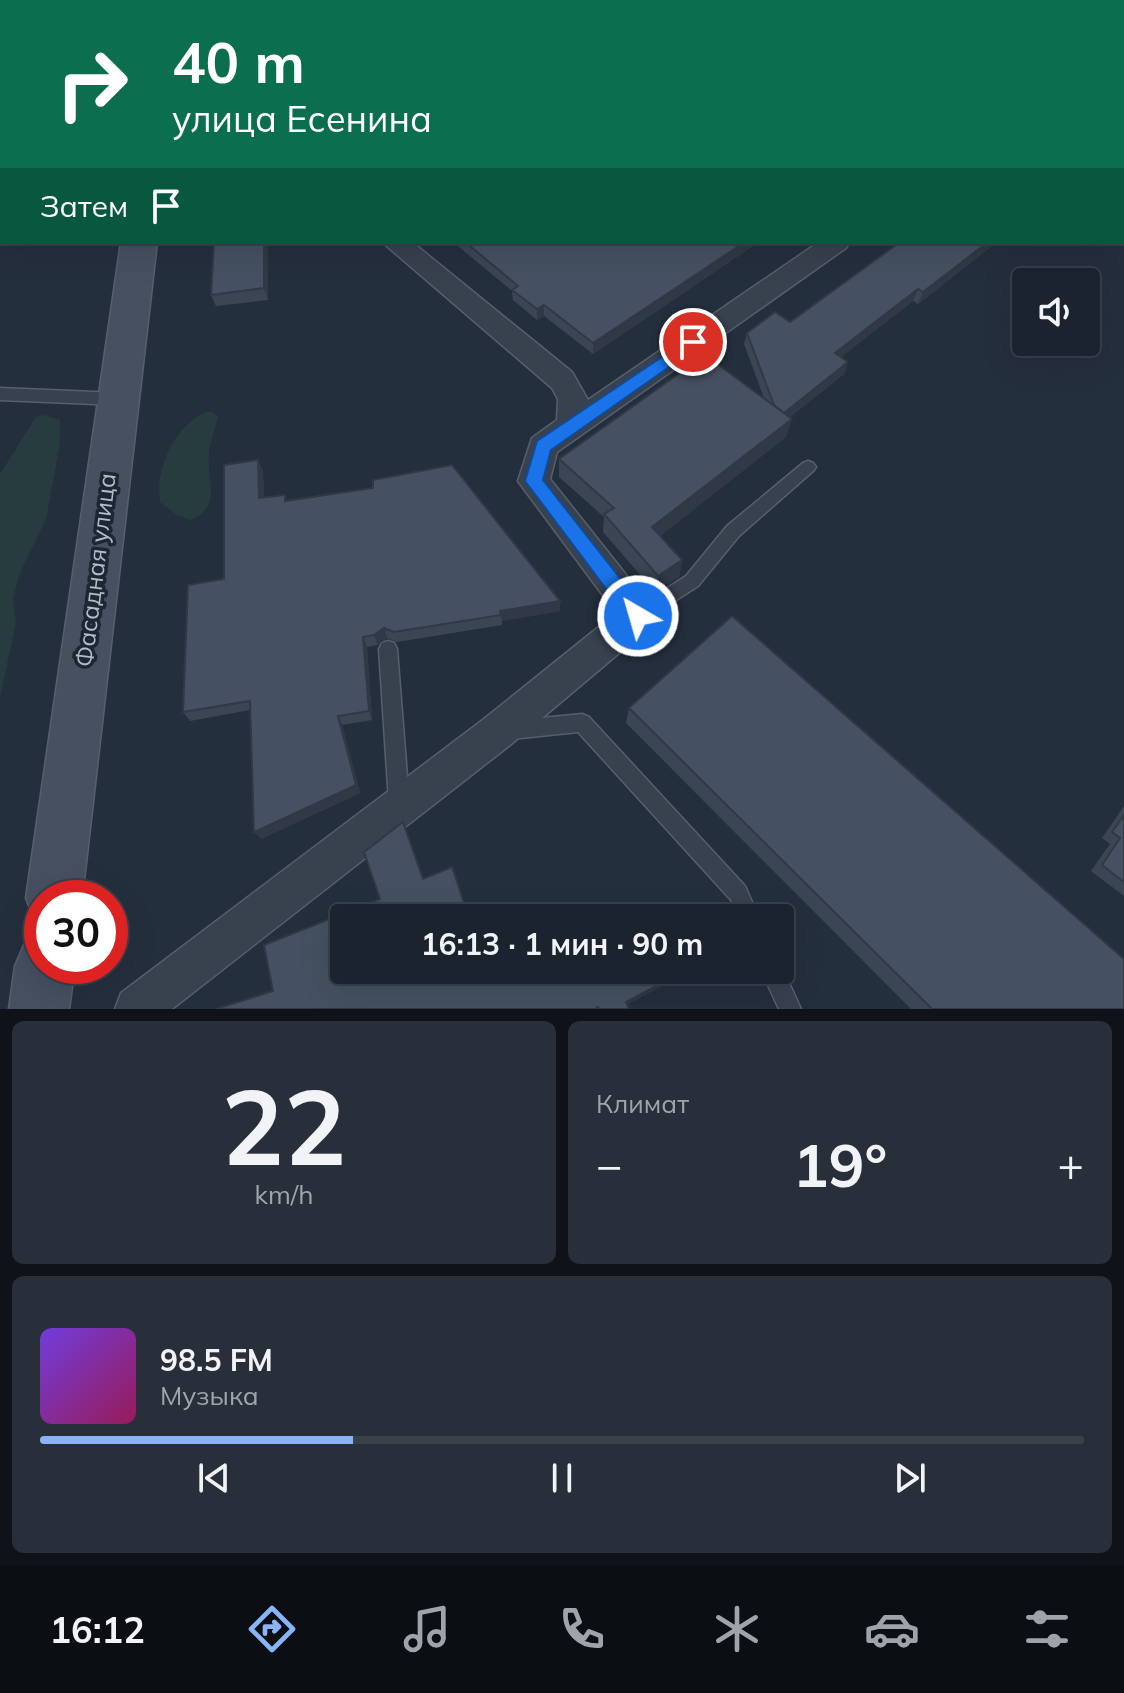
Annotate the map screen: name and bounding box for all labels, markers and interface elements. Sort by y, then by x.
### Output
text: 40 m [172,27,305,97]
icon: right [40,32,144,136]
text: улица Есенина [172,96,432,141]
icon: arrive [144,184,188,228]
text: Затем [40,187,128,225]
map controls [1012,268,1100,356]
button: sound [1012,268,1100,356]
pin [659,308,727,376]
icon: arrive [671,320,715,364]
street label: Фасадная улица [68,471,122,669]
position arrow [596,574,680,658]
speed limit sign: 30 [24,880,128,984]
text: 16:13 · 1 мин · 90 m [421,925,703,963]
text: 22 [222,1060,346,1191]
text: Климат [596,1087,689,1120]
text: 19° [793,1127,887,1202]
text: − [596,1137,622,1192]
text: + [1058,1137,1084,1192]
text: km/h [255,1178,313,1211]
text: 98.5 FM [160,1341,273,1379]
text: Музыка [160,1379,259,1412]
icon: previous [192,1456,236,1500]
icon: pause [540,1456,584,1500]
icon: next [888,1456,932,1500]
icon: directions [244,1601,300,1657]
icon: music [399,1601,455,1657]
icon: phone [554,1601,610,1657]
icon: climate [709,1601,765,1657]
icon: car [864,1601,920,1657]
icon: filters [1019,1601,1075,1657]
text: 16:12 [49,1607,145,1652]

